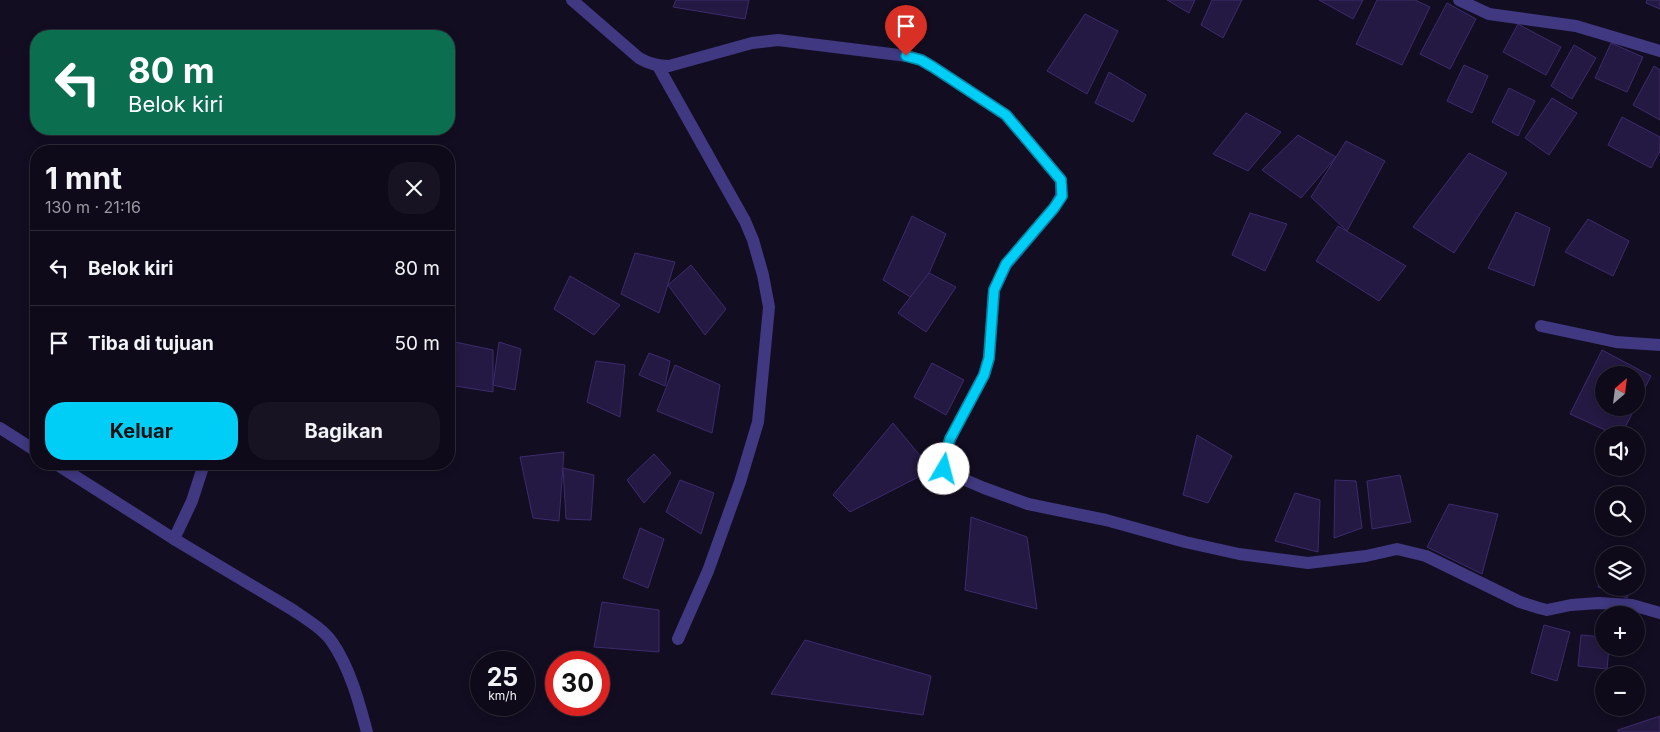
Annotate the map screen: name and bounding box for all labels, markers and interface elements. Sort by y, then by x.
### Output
pin [885,5,927,56]
icon: arrive [892,12,920,40]
text: 80 m [128,49,215,91]
icon: left [45,50,110,115]
text: Belok kiri [128,91,223,117]
text: 1 mnt [45,160,122,196]
button: close [388,162,440,214]
text: 130 m · 21:16 [45,197,141,217]
icon: left [45,254,73,282]
text: Belok kiri [88,257,173,280]
text: 80 m [394,257,440,280]
icon: arrive [45,329,73,357]
text: Tiba di tujuan [88,332,214,355]
text: 50 m [394,332,440,355]
north arrow [1595,366,1645,416]
map controls [1595,366,1645,716]
button: Keluar [45,402,238,460]
button: Bagikan [248,402,440,460]
button: sound [1595,426,1645,476]
position arrow [917,442,969,494]
button: search [1595,486,1645,536]
button: layers [1595,546,1645,596]
button: + [1595,606,1645,656]
speed limit sign: 30 [545,651,610,716]
text: 25 [487,662,518,692]
button: − [1595,666,1645,716]
text: km/h [488,688,517,703]

